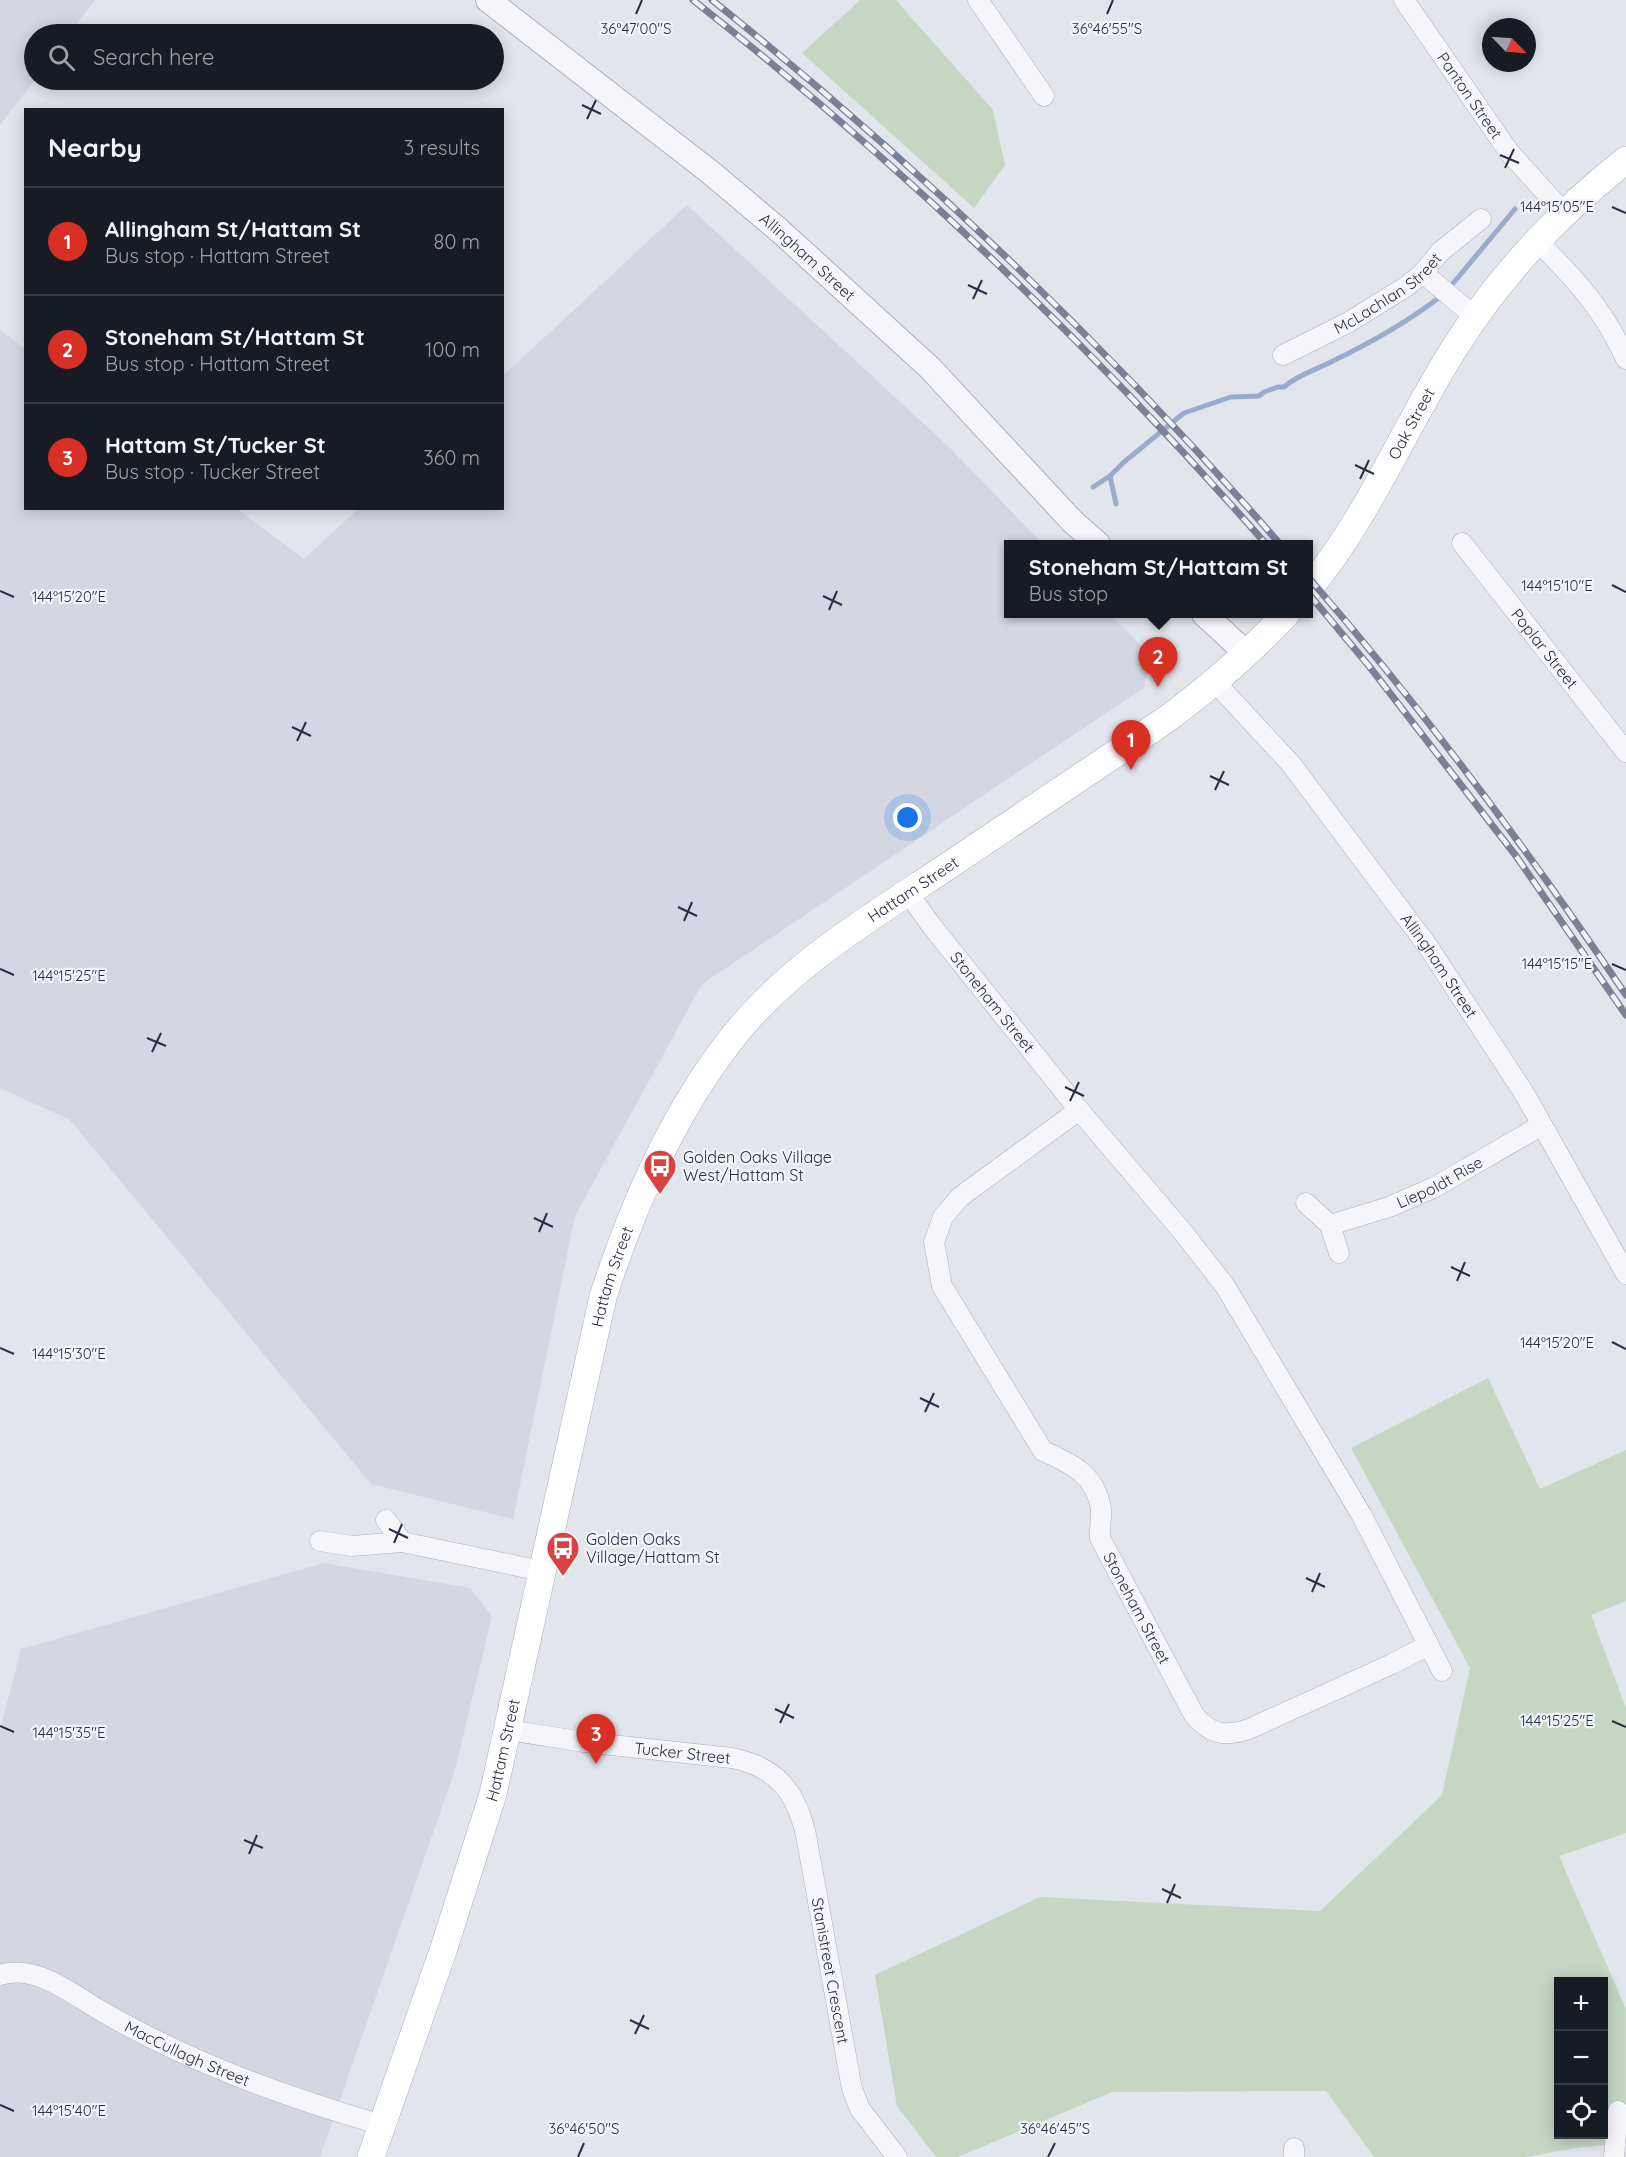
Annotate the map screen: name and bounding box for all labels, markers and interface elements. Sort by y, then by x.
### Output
north arrow [1482,18,1536,72]
text: 36°47'00"S [601,19,671,38]
text: 36°46'55"S [1072,19,1142,38]
search box [24,24,504,90]
icon: search [45,41,78,74]
text: Search here [93,43,214,71]
street label: Panton Street [1433,48,1507,143]
text: Nearby [48,131,142,164]
text: 3 results [404,135,480,160]
text: 144°15'05"E [1520,197,1594,216]
street label: Allingham Street [756,208,860,305]
text: Allingham St/Hattam St [105,215,361,243]
text: 1 [64,229,71,254]
text: 80 m [434,229,480,254]
text: Bus stop · Hattam Street [105,243,330,268]
street label: McLachlan Street [1330,249,1445,338]
text: Stoneham St/Hattam St [105,323,365,351]
text: 2 [62,337,73,362]
text: 100 m [425,337,480,362]
text: Bus stop · Hattam Street [105,351,330,376]
street label: Oak Street [1383,384,1439,463]
text: Hattam St/Tucker St [105,431,326,459]
text: 3 [62,445,73,470]
text: 360 m [423,445,480,470]
text: Bus stop · Tucker Street [105,459,320,484]
popup [1004,540,1313,618]
text: Stoneham St/Hattam St [1029,553,1288,581]
text: 144°15'10"E [1521,576,1593,595]
text: Bus stop [1029,581,1108,606]
text: 144°15'20"E [32,587,106,606]
street label: Poplar Street [1507,604,1582,693]
pin: 2 [1138,638,1178,687]
pin: 1 [1112,720,1150,770]
your location [893,803,922,832]
street label: Hattam Street [864,852,962,926]
street label: Allingham Street [1397,909,1482,1021]
street label: Stoneham Street [946,947,1039,1057]
text: 144°15'15"E [1522,954,1592,973]
text: 144°15'25"E [32,966,106,985]
place label: Golden Oaks Village West/Hattam St [683,1147,832,1185]
bus stop icon: Golden Oaks Village West/Hattam St [642,1148,678,1195]
street label: Liepoldt Rise [1393,1152,1486,1212]
street label: Hattam Street [587,1223,637,1329]
text: 144°15'20"E [1520,1333,1594,1352]
text: 144°15'30"E [32,1344,106,1363]
place label: Golden Oaks Village/Hattam St [586,1529,719,1567]
bus stop icon: Golden Oaks Village/Hattam St [545,1530,581,1577]
street label: Stoneham Street [1099,1548,1175,1667]
street label: Hattam Street [481,1697,524,1804]
text: 144°15'25"E [1520,1711,1594,1730]
pin: 3 [576,1714,616,1764]
text: 144°15'35"E [32,1723,106,1742]
street label: Tucker Street [633,1738,732,1768]
street label: Stanistreet Crescent [807,1896,854,2045]
map controls [1554,1977,1608,2139]
button: + [1554,1977,1608,2031]
street label: MacCullagh Street [121,2016,253,2090]
button: − [1554,2031,1608,2085]
button: locate [1554,2085,1608,2139]
text: 144°15'40"E [32,2101,106,2120]
text: 36°46'50"S [548,2119,620,2138]
text: 36°46'45"S [1020,2119,1090,2138]

